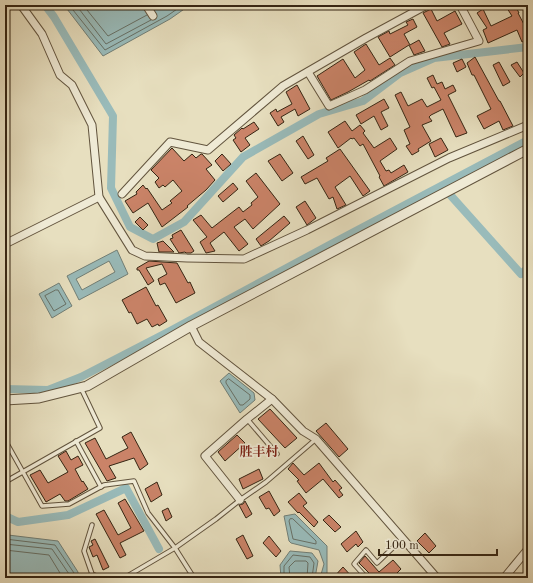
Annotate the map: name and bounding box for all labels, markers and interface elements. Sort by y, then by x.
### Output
district label: 胜丰村 [239,444,279,459]
scale bar [379,531,497,557]
text: 100 m [385,540,419,552]

